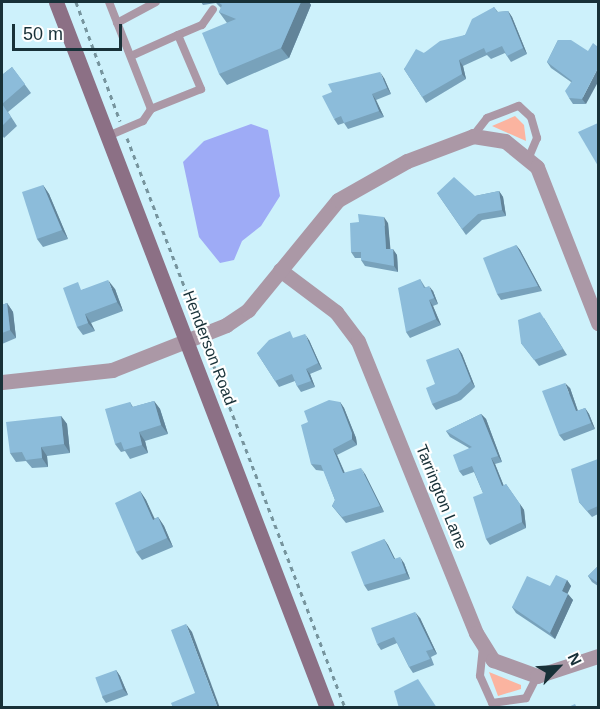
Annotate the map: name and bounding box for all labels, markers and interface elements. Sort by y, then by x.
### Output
scale bar [15,12,124,50]
text: 50 m [23,24,63,44]
street label: Henderson Road [178,288,240,408]
street label: Tarrington Lane [411,442,471,552]
north arrow [528,637,588,697]
text: N [565,650,585,668]

